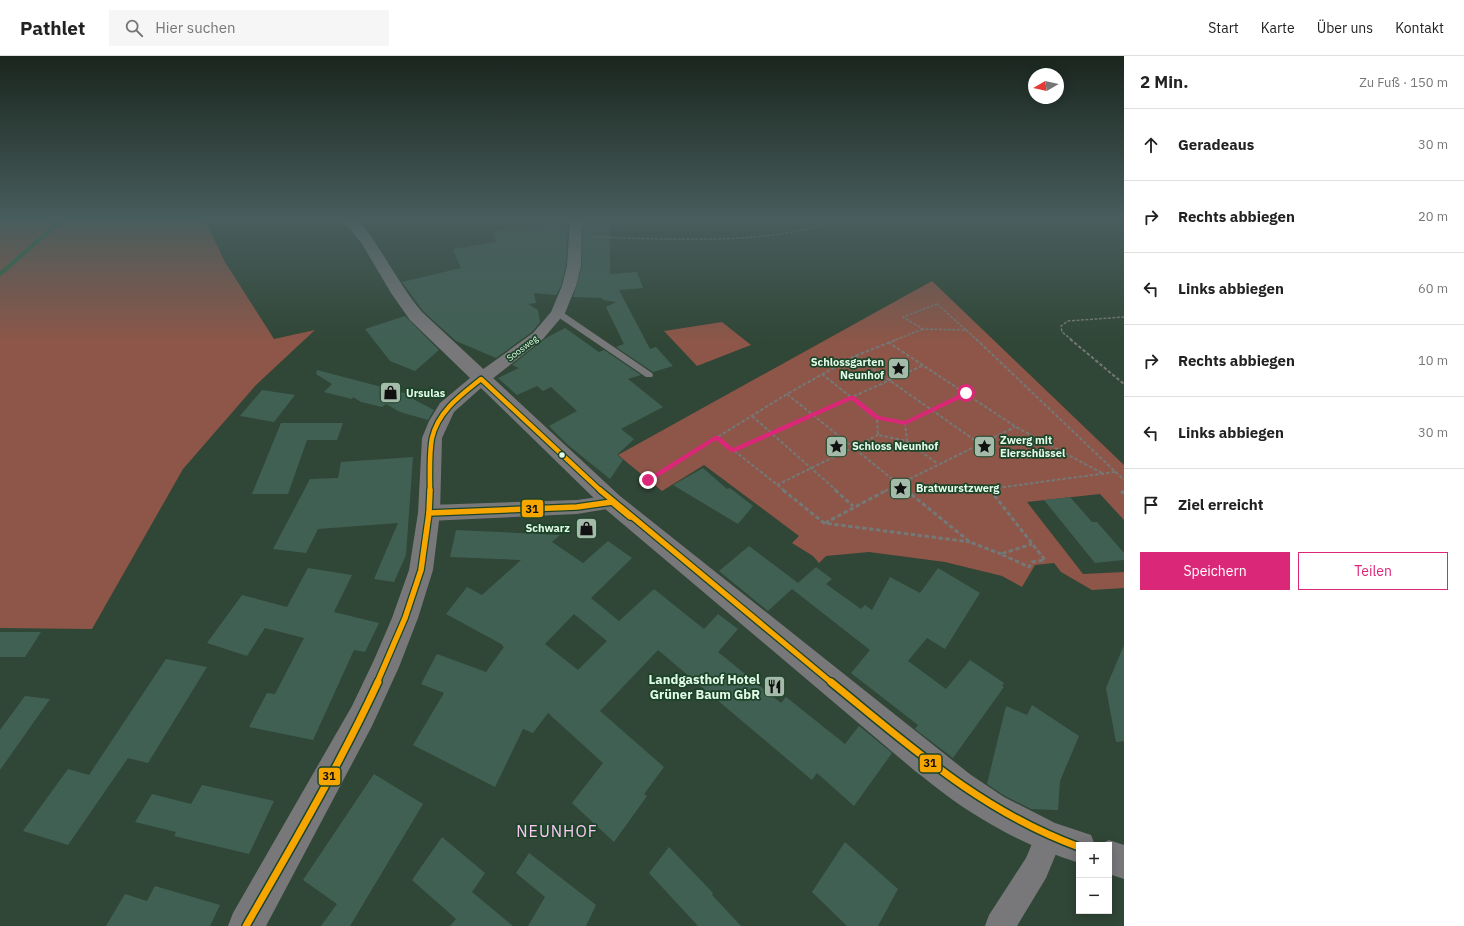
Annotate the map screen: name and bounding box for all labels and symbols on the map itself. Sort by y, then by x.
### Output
north arrow [1028,68,1064,104]
street label: Soosweg [504,333,540,363]
place label: Schlossgarten Neunhof [811,355,884,382]
place icon: Schlossgarten Neunhof [886,355,912,381]
shop icon: Ursulas [377,380,403,406]
route start [957,384,975,402]
place label: Ursulas [406,386,446,400]
place icon: Schloss Neunhof [824,433,850,459]
place icon: Zwerg mit Eierschüssel [972,433,998,459]
place label: Zwerg mit Eierschüssel [1000,433,1066,460]
place label: Schloss Neunhof [852,439,938,453]
unlabelled marker [557,450,567,460]
route end [639,471,657,489]
place icon: Bratwurstzwerg [887,475,913,501]
place label: Bratwurstzwerg [916,481,1000,495]
line badge: 31 [521,499,544,518]
text: 31 [525,502,539,516]
shop icon: Schwarz [573,515,599,541]
place label: Schwarz [525,521,570,535]
place label: Landgasthof Hotel Grüner Baum GbR [648,671,760,703]
restaurant icon: Landgasthof Hotel Grüner Baum GbR [762,673,788,699]
line badge: 31 [919,754,942,773]
text: 31 [923,756,937,770]
line badge: 31 [318,767,341,786]
text: 31 [322,769,336,783]
district label: NEUNHOF [516,821,598,841]

